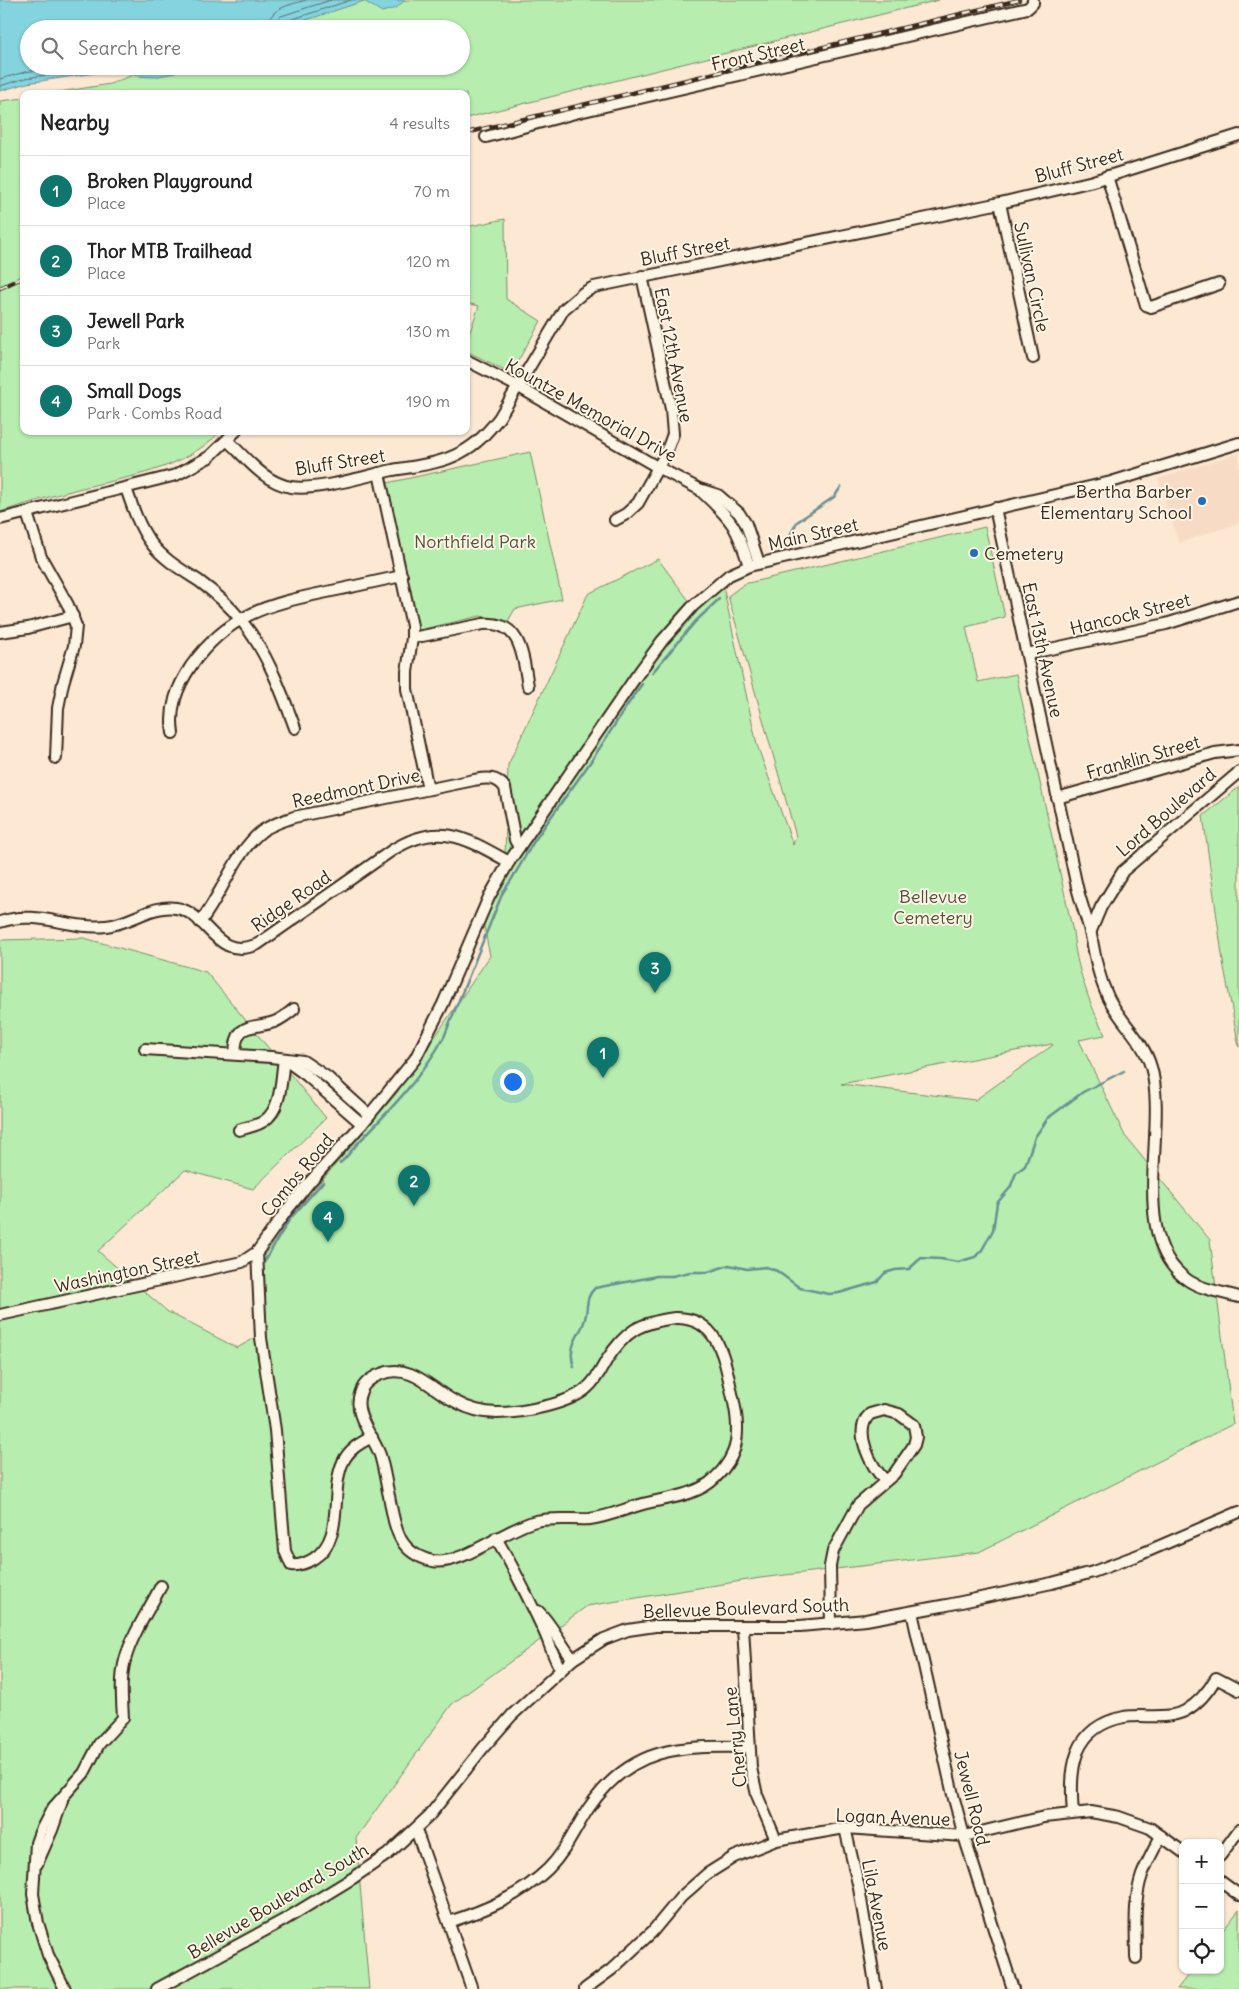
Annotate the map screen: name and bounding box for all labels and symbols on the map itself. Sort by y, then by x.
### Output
street label: Front Street [709,32,807,76]
street label: Bluff Street [1032,142,1126,188]
street label: Sullivan Circle [1009,220,1055,334]
street label: Bluff Street [638,231,732,271]
street label: East 12th Avenue [650,285,698,425]
street label: Kountze Memorial Drive [501,353,681,467]
street label: Bluff Street [294,444,386,480]
place label: Bertha Barber Elementary School [1040,480,1193,524]
marker: Bertha Barber Elementary School [1196,495,1208,507]
street label: Main Street [766,512,860,556]
park label: Northfield Park [414,530,536,553]
place label: Cemetery [984,542,1064,565]
marker: Cemetery [968,547,980,559]
street label: East 13th Avenue [1017,580,1069,720]
street label: Hancock Street [1067,588,1193,640]
street label: Franklin Street [1083,730,1203,784]
street label: Lord Boulevard [1111,762,1221,862]
street label: Reedmont Drive [290,763,422,813]
street label: Ridge Road [247,865,336,937]
park label: Bellevue Cemetery [893,885,973,929]
pin: 3 [639,952,671,993]
pin: 1 [587,1037,619,1078]
your location [500,1069,526,1095]
street label: Combs Road [255,1128,339,1222]
pin: 2 [398,1165,430,1206]
pin: 4 [312,1201,344,1242]
street label: Washington Street [52,1244,202,1298]
street label: Bellevue Boulevard South [642,1593,850,1623]
street label: Cherry Lane [718,1685,752,1789]
street label: Jewell Road [949,1748,995,1848]
street label: Logan Avenue [835,1803,951,1831]
street label: Bellevue Boulevard South [184,1838,372,1964]
street label: Lila Avenue [857,1857,897,1953]

